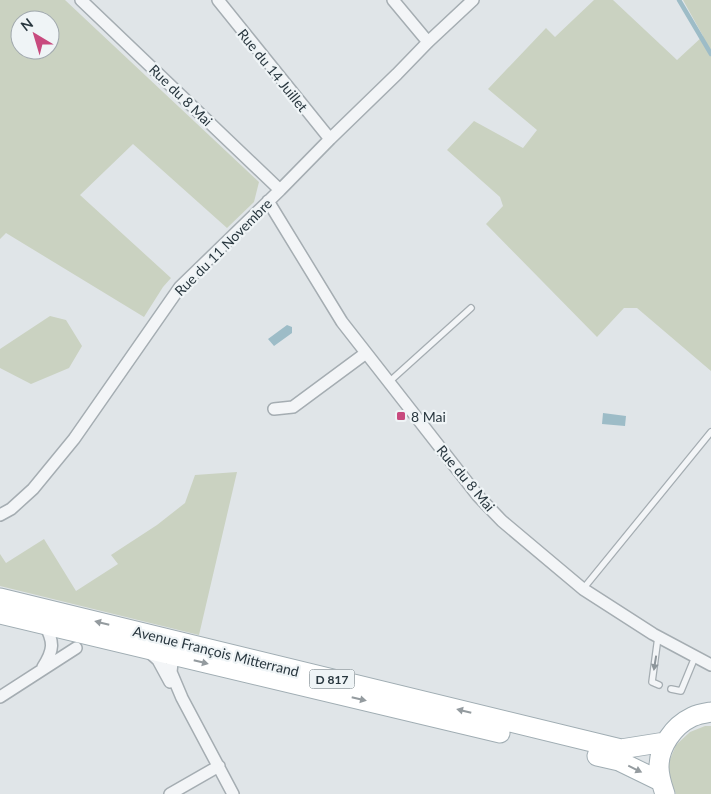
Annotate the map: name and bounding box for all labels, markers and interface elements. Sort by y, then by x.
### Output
north arrow [10,10,60,60]
text: N [17,14,36,34]
street label: Rue du 14 Juillet [234,25,312,115]
street label: Rue du 8 Mai [146,61,216,129]
street label: Rue du 11 Novembre [171,195,275,299]
place label: 8 Mai [411,408,446,425]
marker: 8 Mai [395,410,407,422]
street label: Rue du 8 Mai [433,441,499,515]
one-way arrow [95,619,110,627]
street label: Avenue François Mitterrand [131,622,301,680]
one-way arrow [650,656,658,672]
one-way arrow [193,658,208,666]
road number: D 817 [310,670,354,689]
one-way arrow [351,695,366,703]
one-way arrow [457,707,472,715]
one-way arrow [628,765,642,773]

